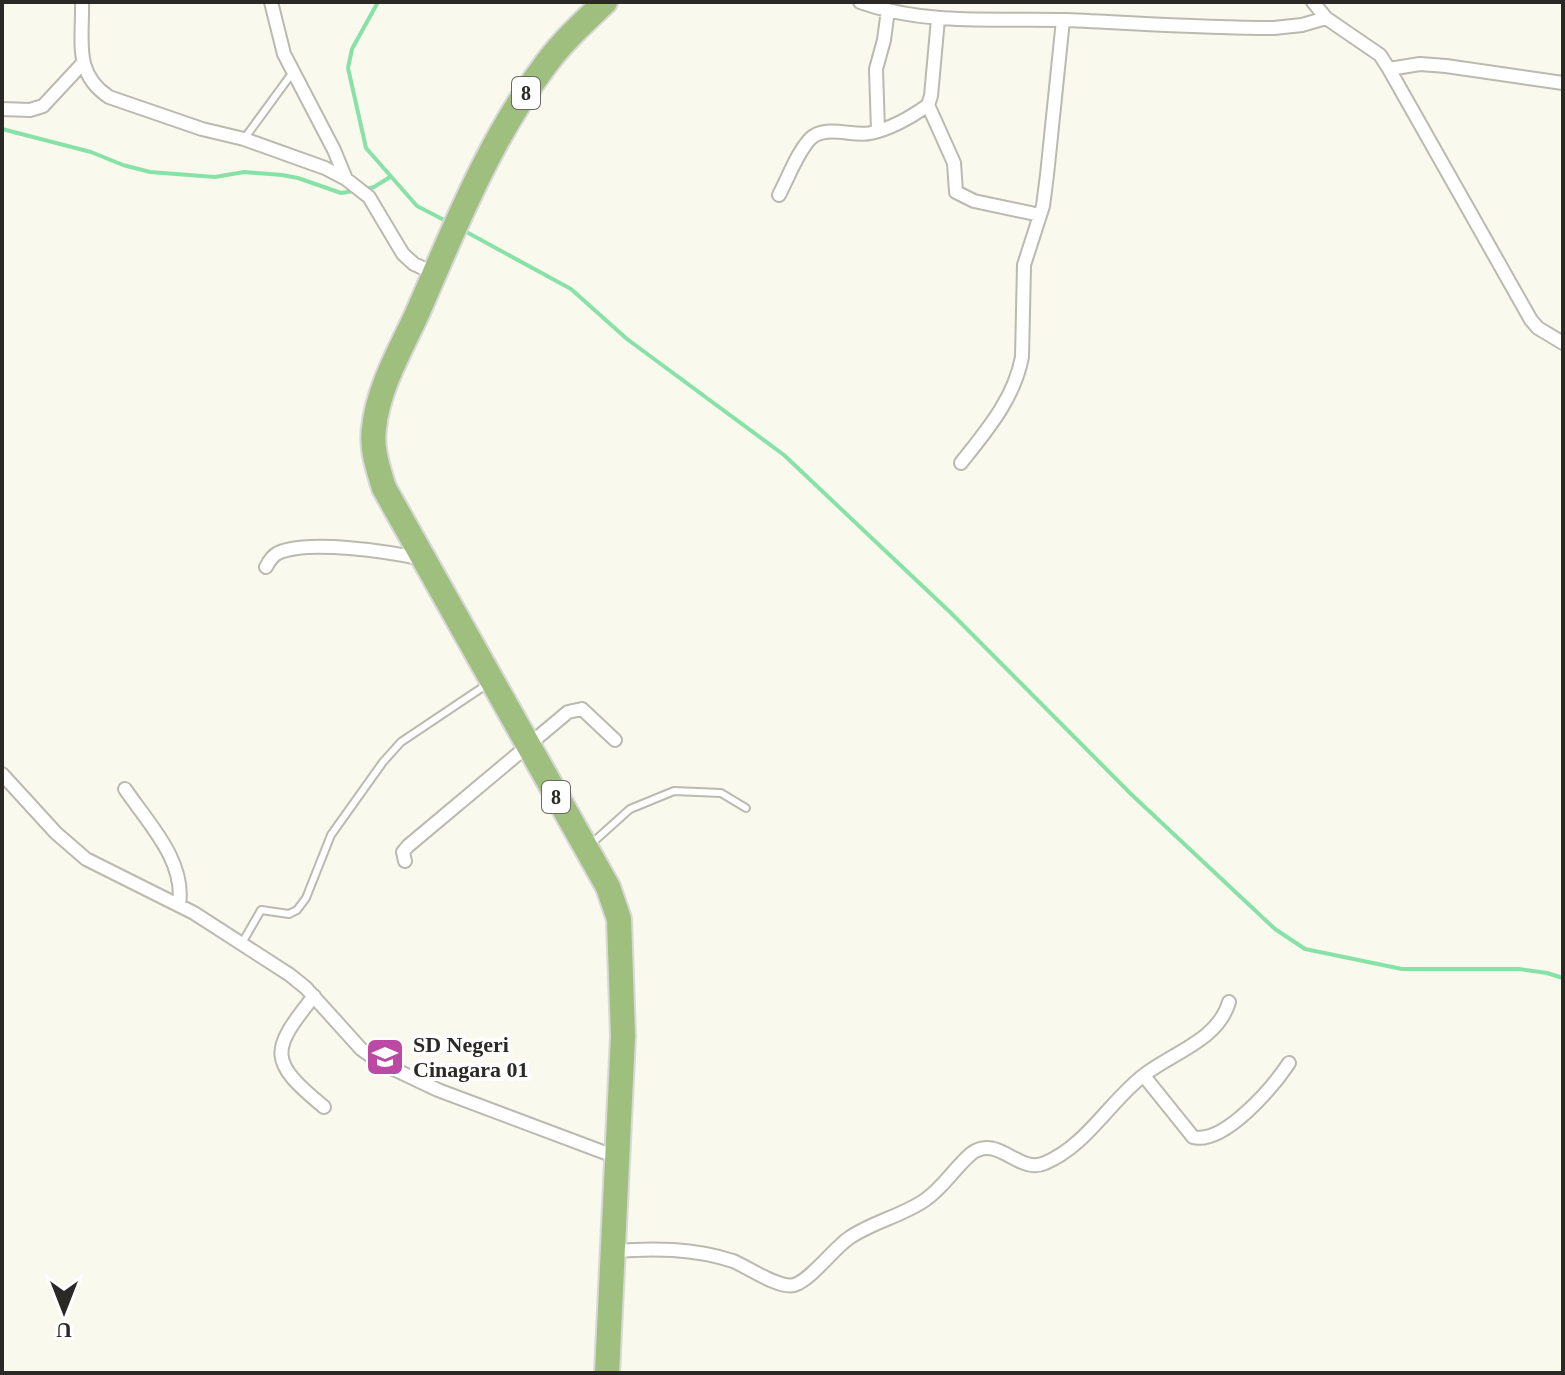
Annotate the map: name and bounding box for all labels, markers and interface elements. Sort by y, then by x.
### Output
road number: 8 [512,77,540,109]
road number: 8 [542,781,570,813]
place label: SD Negeri Cinagara 01 [413,1032,529,1082]
school or university icon: SD Negeri Cinagara 01 [364,1036,406,1078]
north arrow [24,1271,104,1351]
text: U [56,1318,72,1343]

